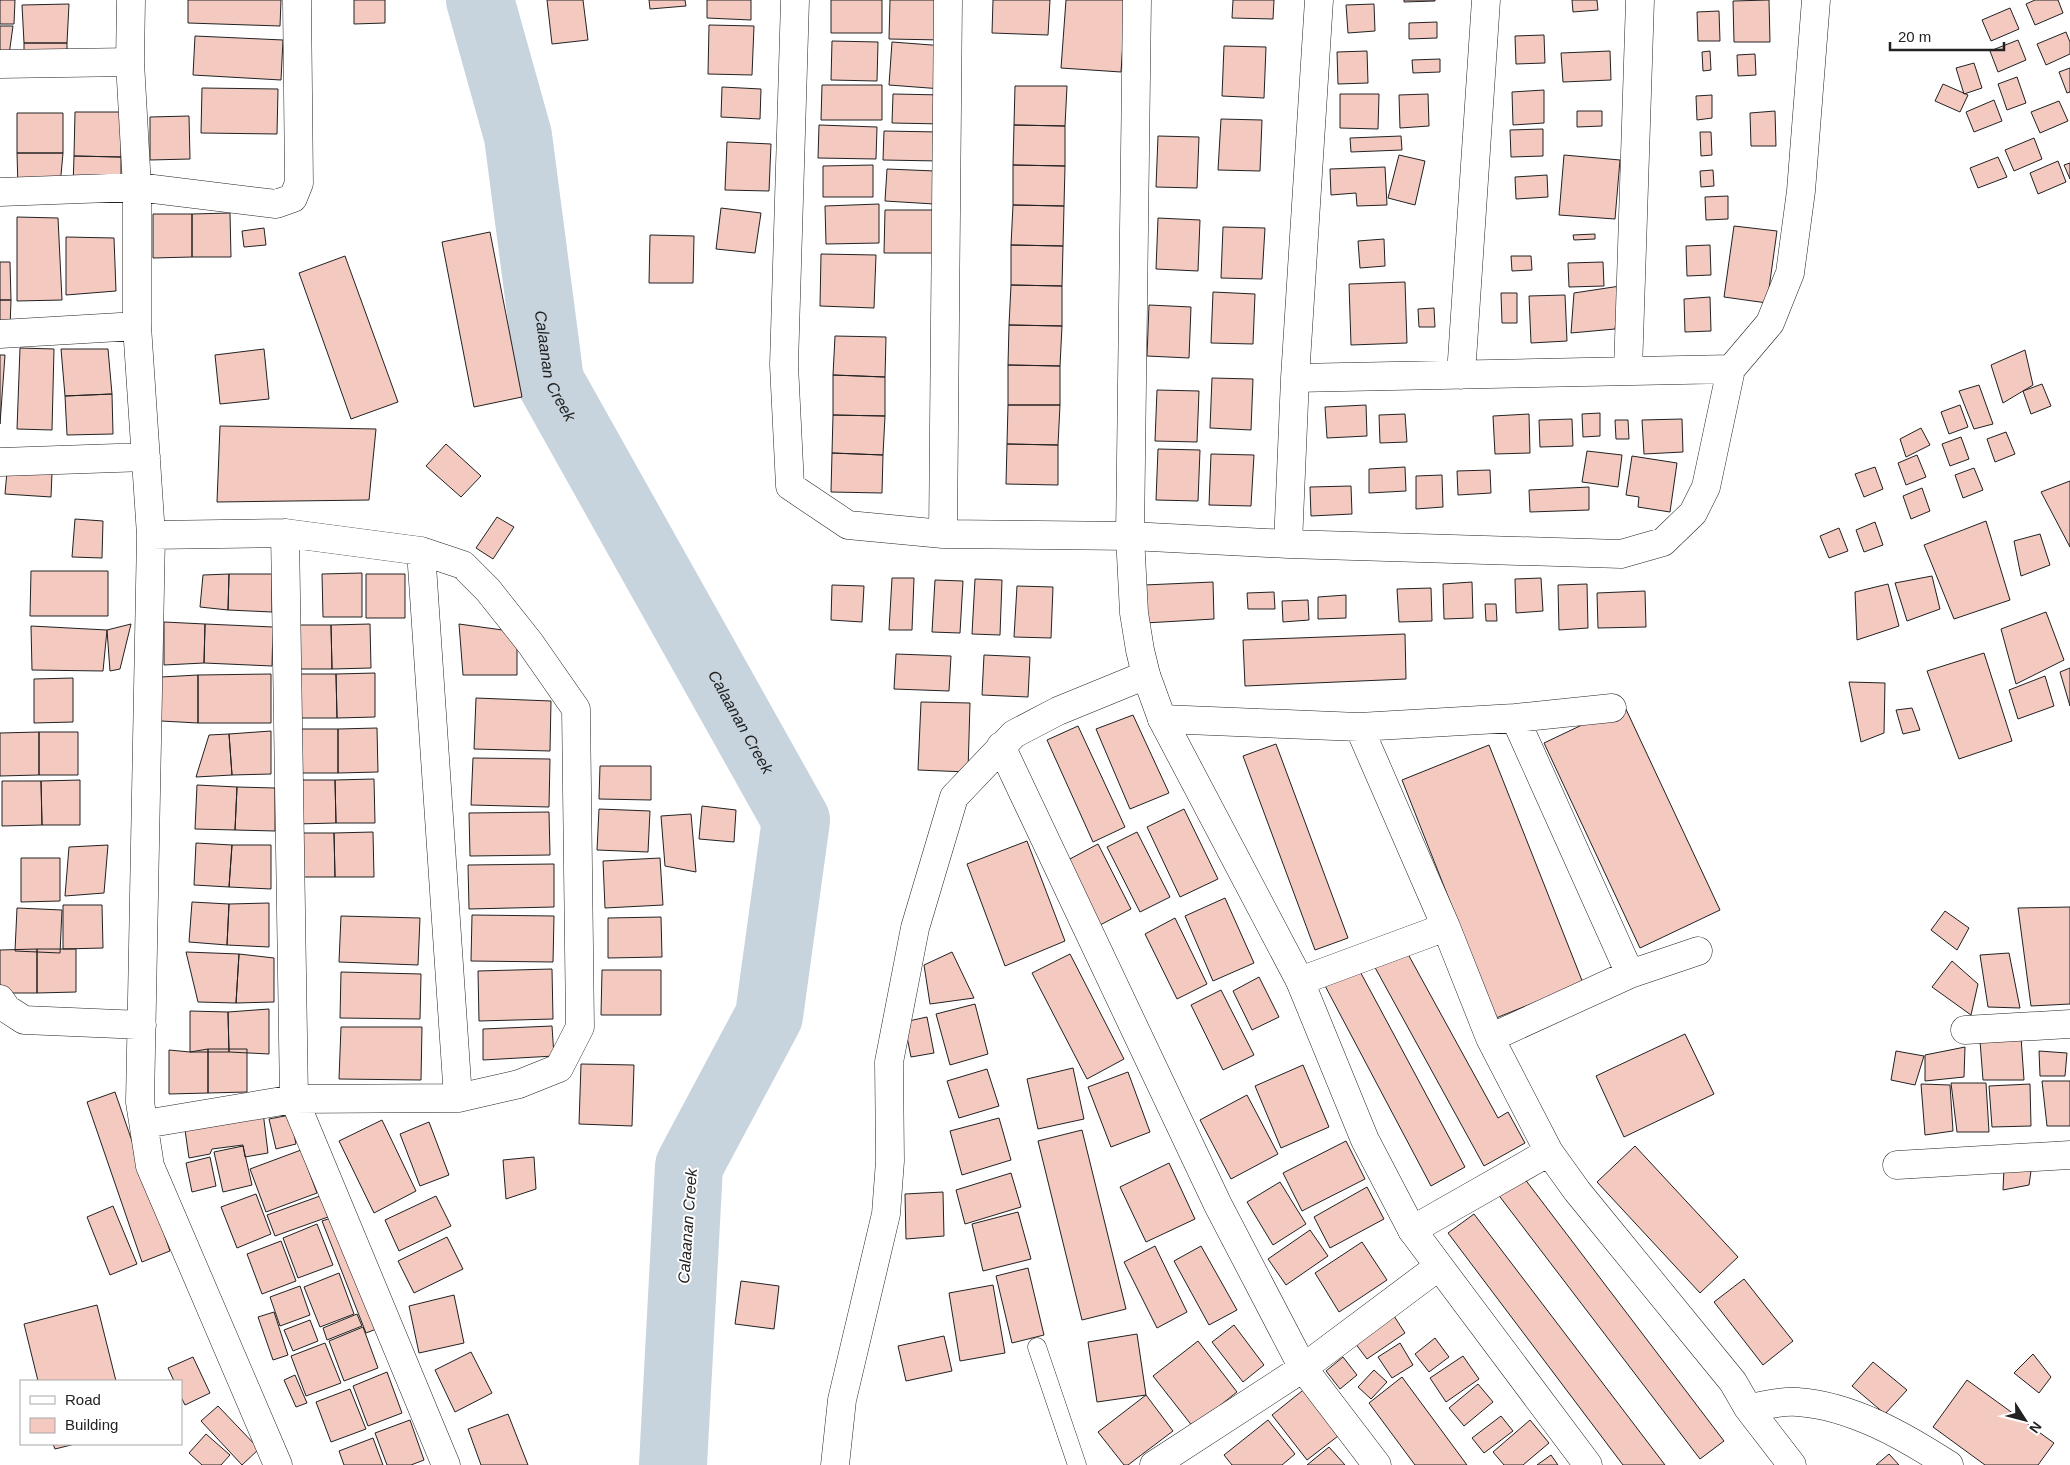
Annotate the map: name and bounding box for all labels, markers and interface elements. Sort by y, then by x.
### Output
scale bar [1890,20,2004,52]
text: 20 m [1898,28,1931,45]
water label: Calaanan Creek [532,309,579,425]
water label: Calaanan Creek [705,667,777,778]
water label: Calaanan Creek [675,1167,700,1284]
legend [20,1380,182,1445]
text: Road [65,1391,101,1408]
north arrow [2000,1395,2050,1445]
text: Building [65,1416,118,1433]
text: N [2026,1419,2045,1436]

